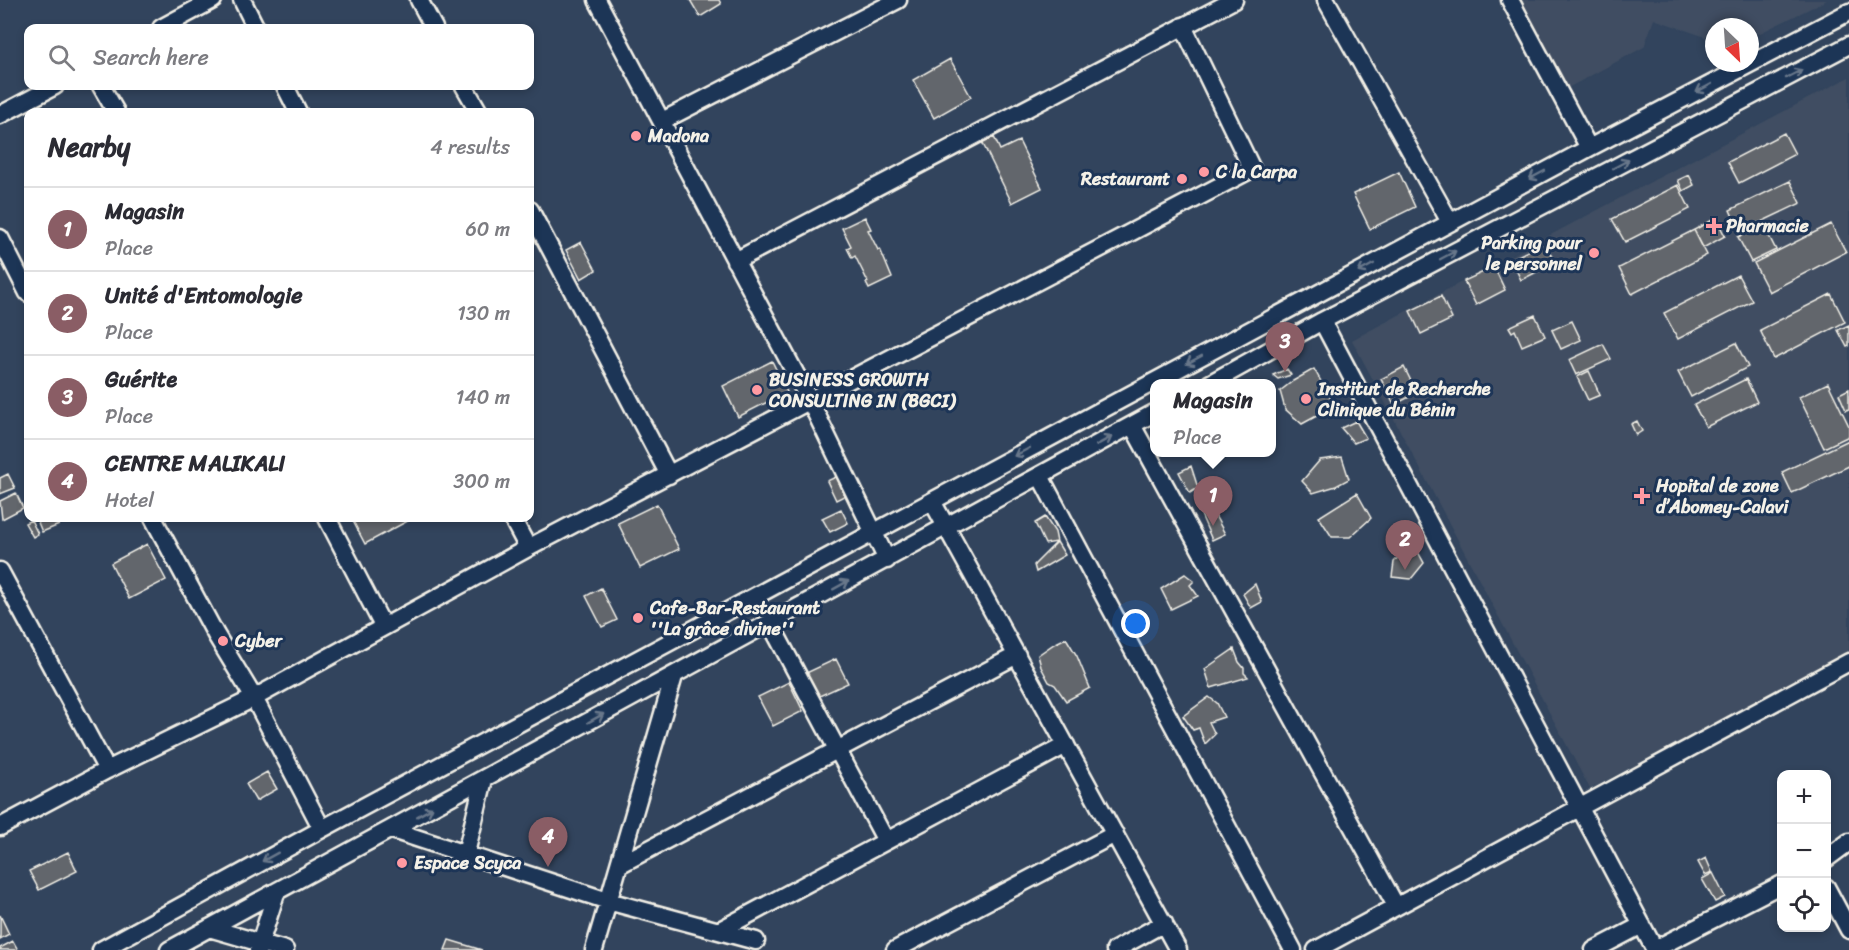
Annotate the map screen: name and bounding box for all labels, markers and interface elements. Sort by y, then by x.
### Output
north arrow [1705,18,1759,72]
search box [24,24,534,90]
text: Search here [93,38,209,77]
icon: search [45,41,78,74]
one-way arrow [1784,68,1802,79]
one-way arrow [1696,82,1713,94]
place label: Madona [647,120,710,152]
text: Nearby [48,124,130,170]
marker: Madona [629,129,643,143]
text: 4 results [430,130,510,165]
place label: C la Carpa [1215,156,1298,188]
one-way arrow [1612,158,1630,170]
place label: Restaurant [1080,163,1170,195]
marker: C la Carpa [1197,165,1211,179]
one-way arrow [1529,170,1547,181]
marker: Restaurant [1175,172,1189,186]
text: Magasin [105,192,184,231]
place label: Pharmacie [1726,210,1810,242]
text: 1 [63,212,72,247]
text: 60 m [465,212,510,247]
marker: Pharmacie [1707,219,1721,233]
place label: Parking pour le personnel [1481,227,1584,280]
text: Place [105,231,153,266]
marker: Parking pour le personnel [1587,246,1601,260]
one-way arrow [1439,249,1457,260]
one-way arrow [1357,263,1375,274]
text: Unité d'Entomologie [105,276,303,315]
text: 2 [62,296,73,331]
text: 130 m [457,296,510,331]
text: Place [105,315,153,350]
pin: 3 [1266,322,1304,372]
one-way arrow [1186,354,1203,366]
text: Guérite [105,360,177,399]
place label: BUSINESS GROWTH CONSULTING IN (BGCI) [768,364,957,417]
place label: Institut de Recherche Clinique du Bénin [1317,373,1491,426]
popup [1150,379,1276,457]
text: 3 [62,380,73,415]
text: 140 m [456,380,510,415]
text: Magasin [1173,381,1253,420]
marker: BUSINESS GROWTH CONSULTING IN (BGCI) [750,383,764,397]
marker: Institut de Recherche Clinique du Bénin [1299,392,1313,406]
text: Place [105,399,153,434]
text: Place [1173,420,1221,455]
one-way arrow [1095,435,1112,447]
text: CENTRE MALIKALI [105,444,285,483]
one-way arrow [1014,446,1031,458]
text: 4 [61,464,74,499]
text: 300 m [453,464,510,499]
place label: Hopital de zone d’Abomey-Calavi [1655,470,1789,523]
pin: 1 [1194,476,1232,526]
text: Hotel [105,483,154,518]
marker: Hopital de zone d’Abomey-Calavi [1633,487,1651,505]
pin: 2 [1386,520,1424,570]
one-way arrow [832,578,849,590]
place label: Cafe-Bar-Restaurant ''La grâce divine'' [649,592,820,645]
your location [1121,609,1150,638]
marker: Cafe-Bar-Restaurant ''La grâce divine'' [631,611,645,625]
place label: Cyber [234,625,283,657]
marker: Cyber [216,634,230,648]
one-way arrow [587,712,604,724]
map controls [1777,770,1831,932]
button: + [1777,770,1831,824]
one-way arrow [416,806,433,818]
pin: 4 [528,818,568,867]
button: − [1777,824,1831,878]
place label: Espace Scyca [414,847,522,879]
one-way arrow [262,852,280,863]
marker: Espace Scyca [395,856,409,870]
button: locate [1777,878,1831,932]

